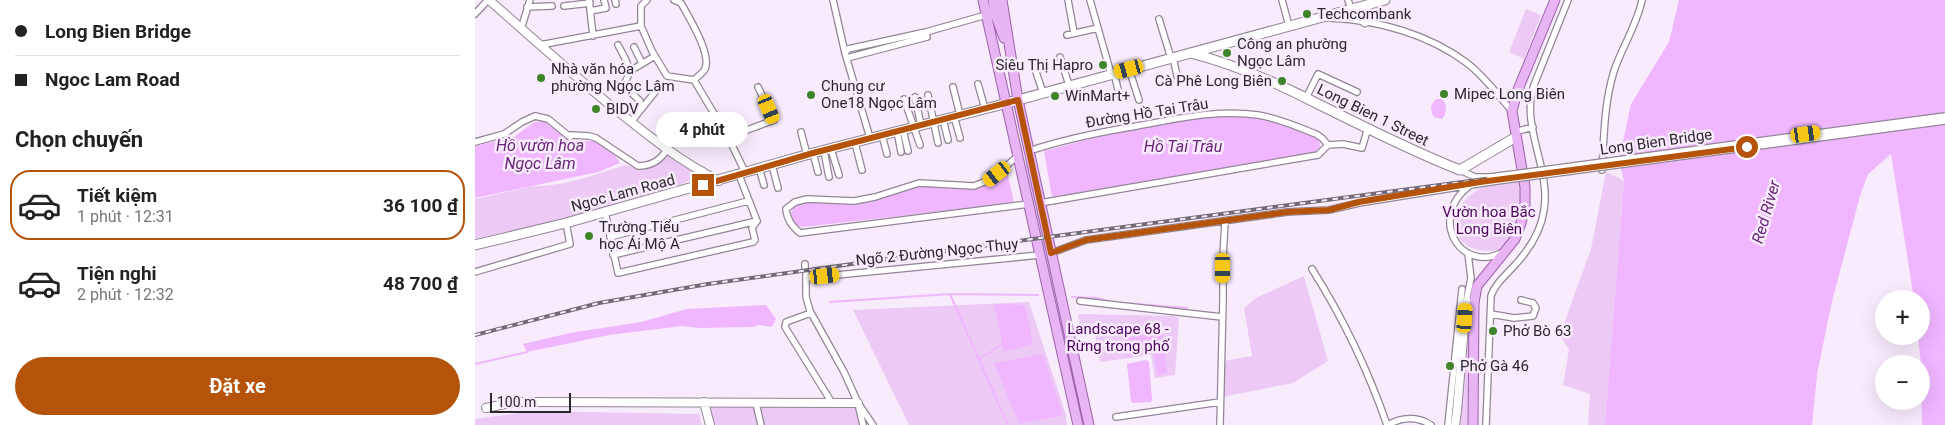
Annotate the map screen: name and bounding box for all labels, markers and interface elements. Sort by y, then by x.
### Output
place label: Techcombank [1317,5,1412,23]
marker: Techcombank [1301,8,1313,20]
text: Long Bien Bridge [45,20,191,43]
place label: Công an phường Ngọc Lâm [1237,35,1347,70]
marker: Công an phường Ngọc Lâm [1221,47,1233,59]
place label: Siêu Thị Hapro [995,56,1093,74]
car [1112,58,1145,80]
marker: Siêu Thị Hapro [1097,59,1109,71]
place label: Nhà văn hóa phường Ngọc Lâm [551,60,675,95]
text: Ngoc Lam Road [45,68,180,91]
marker: Nhà văn hóa phường Ngọc Lâm [535,72,547,84]
place label: Cà Phê Long Biên [1155,72,1272,90]
marker: Cà Phê Long Biên [1276,75,1288,87]
place label: Chung cư One18 Ngọc Lâm [821,77,937,112]
street label: Long Bien 1 Street [1314,80,1432,150]
place label: Mipec Long Biên [1454,85,1565,103]
place label: WinMart+ [1065,87,1130,105]
marker: Mipec Long Biên [1438,88,1450,100]
marker: Chung cư One18 Ngọc Lâm [805,89,817,101]
marker: WinMart+ [1049,90,1061,102]
car [756,92,781,126]
street label: Đường Hồ Tai Trâu [1084,94,1210,132]
place label: BIDV [606,100,639,118]
marker: BIDV [590,103,602,115]
callout: 4 phút [657,112,749,148]
text: 4 phút [679,120,725,139]
car [1790,124,1821,144]
street label: Long Bien Bridge [1599,125,1713,159]
text: Chọn chuyến [15,127,143,152]
water label: Hồ vườn hoa Ngọc Lâm [496,136,584,173]
route start [1736,136,1758,158]
water label: Hồ Tai Trâu [1144,137,1223,156]
car [980,159,1013,189]
street label: Ngoc Lam Road [569,170,677,216]
route end [692,174,714,196]
water label: Red River [1748,178,1784,246]
icon: car [17,183,62,228]
text: Tiết kiệm [77,184,157,207]
text: 36 100 ₫ [383,194,458,217]
park label: Vườn hoa Bắc Long Biên [1442,203,1536,238]
text: 1 phút · 12:31 [77,207,174,226]
place label: Trường Tiểu học Ái Mộ A [599,218,680,253]
marker: Trường Tiểu học Ái Mộ A [583,230,595,242]
street label: Ngõ 2 Đường Ngọc Thụy [855,235,1019,269]
car [1215,253,1230,283]
icon: car [17,261,62,306]
text: Tiện nghi [77,262,157,285]
car [809,267,840,285]
text: 48 700 ₫ [383,272,458,295]
text: 2 phút · 12:32 [77,285,174,304]
map controls [1875,290,1930,410]
button: + [1875,290,1930,345]
car [1456,303,1473,333]
park label: Landscape 68 - Rừng trong phố [1066,320,1170,355]
place label: Phở Bò 63 [1503,322,1572,340]
marker: Phở Bò 63 [1487,325,1499,337]
button: − [1875,355,1930,410]
button: Đặt xe [15,357,460,415]
place label: Phở Gà 46 [1460,357,1529,375]
marker: Phở Gà 46 [1444,360,1456,372]
scale bar [490,390,571,413]
text: 100 m [497,394,536,410]

